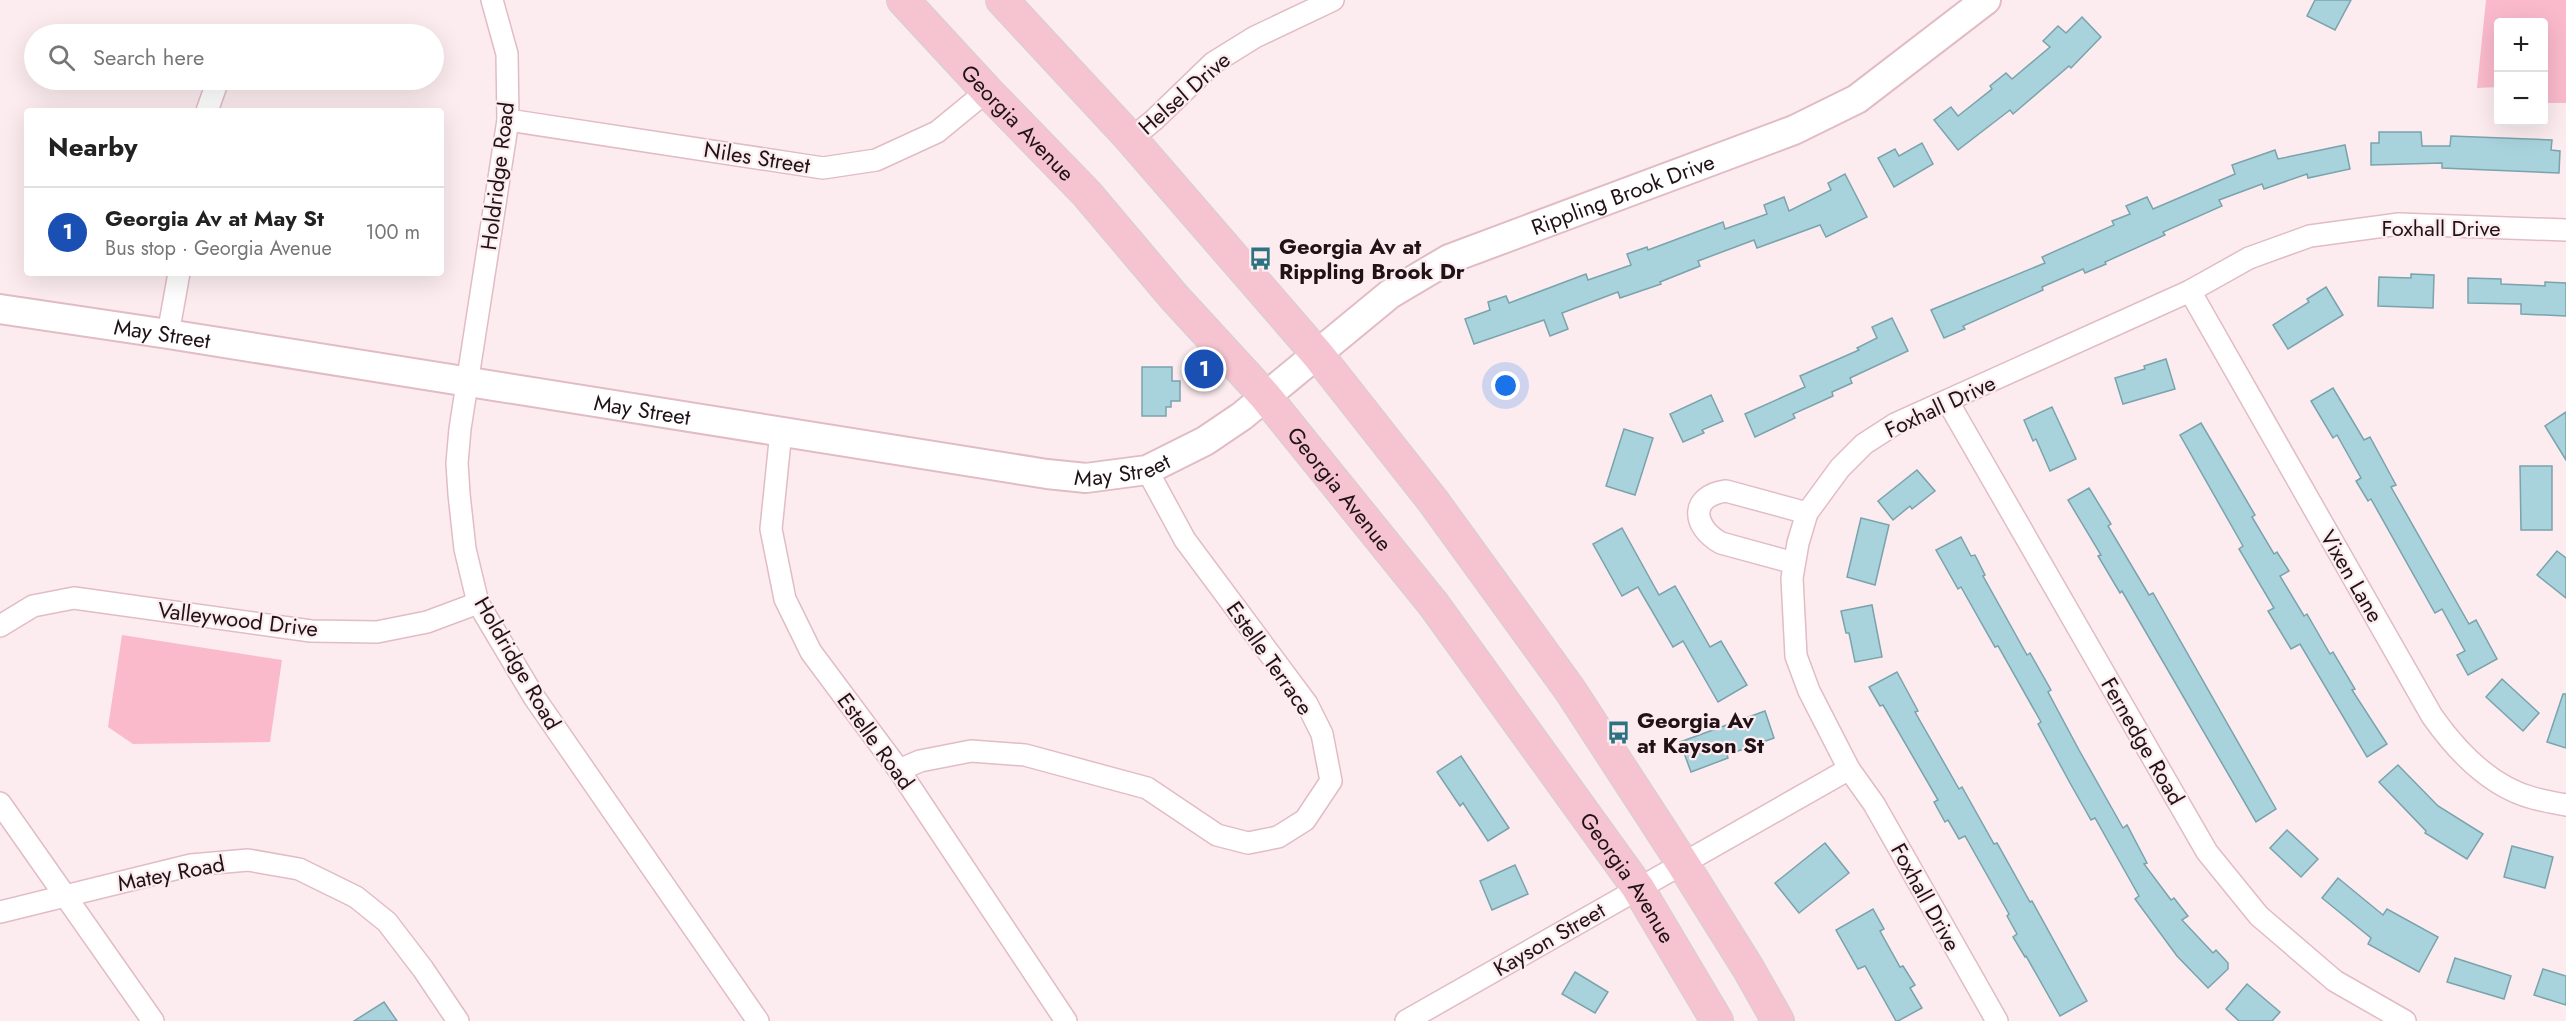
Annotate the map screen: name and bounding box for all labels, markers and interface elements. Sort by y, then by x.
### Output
map controls [2494,18,2548,126]
button: + [2494,18,2548,72]
search box [24,24,444,90]
icon: search [45,41,78,74]
text: Search here [93,41,204,73]
street label: Helsel Drive [1131,44,1237,142]
street label: Georgia Avenue [954,57,1082,188]
button: − [2494,72,2548,126]
street label: Holdridge Road [472,100,522,252]
text: Nearby [48,128,137,166]
street label: Niles Street [702,133,813,181]
street label: Rippling Brook Drive [1526,145,1719,243]
text: Georgia Av at May St [105,202,324,234]
street label: Foxhall Drive [2381,212,2501,244]
text: 1 [62,218,73,247]
text: 100 m [365,218,420,247]
place label: Georgia Av at Rippling Brook Dr [1279,230,1465,287]
text: Bus stop · Georgia Avenue [105,234,332,263]
bus stop icon: Georgia Av at Rippling Brook Dr [1248,246,1274,272]
street label: May Street [112,310,213,357]
pin: 1 [1184,346,1224,392]
street label: Foxhall Drive [1879,366,2001,446]
your location [1491,371,1520,400]
street label: May Street [592,386,693,433]
street label: Georgia Avenue [1280,420,1400,558]
street label: May Street [1073,445,1176,495]
street label: Vixen Lane [2313,524,2391,628]
street label: Holdridge Road [467,590,569,736]
street label: Valleywood Drive [156,593,320,645]
street label: Estelle Terrace [1219,595,1321,721]
street label: Fernedge Road [2094,671,2192,811]
street label: Estelle Road [830,686,922,796]
place label: Georgia Av at Kayson St [1637,704,1764,761]
bus stop icon: Georgia Av at Kayson St [1606,720,1632,746]
street label: Georgia Avenue [1572,805,1683,949]
street label: Foxhall Drive [1883,837,1969,957]
street label: Matey Road [115,847,227,899]
street label: Kayson Street [1487,894,1611,984]

